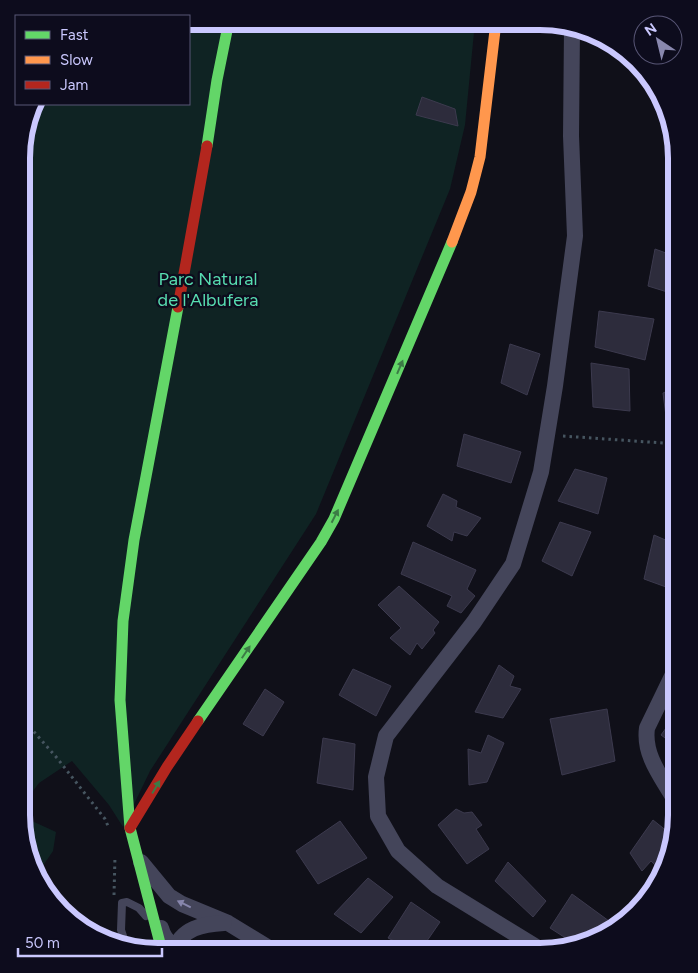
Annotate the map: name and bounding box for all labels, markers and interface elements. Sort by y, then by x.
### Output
legend [15,15,190,105]
north arrow [633,15,683,65]
text: N [642,20,660,40]
text: Fast [60,26,89,44]
text: Slow [60,51,93,69]
text: Jam [60,76,88,94]
park label: Parc Natural de l'Albufera [158,268,258,311]
one-way arrow [396,360,404,374]
one-way arrow [331,509,339,523]
one-way arrow [241,645,251,658]
one-way arrow [151,780,160,793]
one-way arrow [176,900,191,908]
scale bar [18,926,161,958]
text: 50 m [25,934,60,952]

